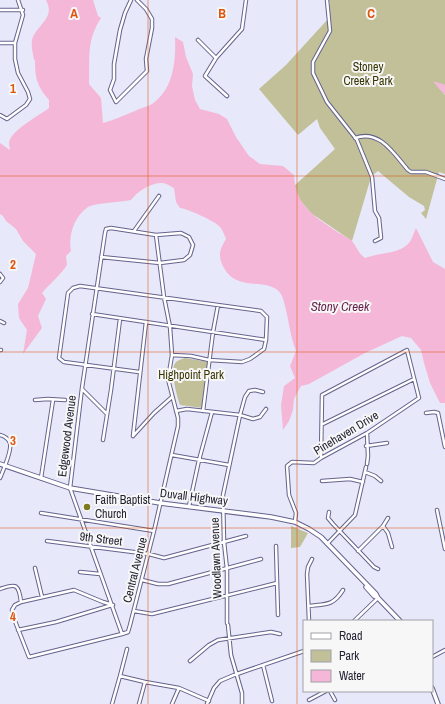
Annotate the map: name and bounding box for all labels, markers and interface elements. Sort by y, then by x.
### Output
text: A [70,5,78,22]
text: B [218,5,226,22]
text: C [367,5,375,22]
park label: Stoney Creek Park [343,59,393,89]
text: 1 [10,80,16,97]
text: 2 [10,256,16,273]
water label: Stony Creek [311,298,370,315]
park label: Highpoint Park [158,367,224,383]
street label: Edgewood Avenue [54,394,80,478]
street label: Pinehaven Drive [310,407,382,459]
text: 3 [10,432,16,449]
street label: Duvall Highway [159,485,229,509]
place label: Faith Baptist Church [95,492,151,522]
marker: Faith Baptist Church [82,502,92,512]
street label: Woodlawn Avenue [207,517,225,599]
street label: 9th Street [79,528,123,550]
street label: Central Avenue [119,535,151,605]
text: 4 [10,608,16,625]
legend [303,620,433,692]
text: Road [339,628,363,644]
text: Park [339,648,359,664]
text: Water [339,668,366,684]

